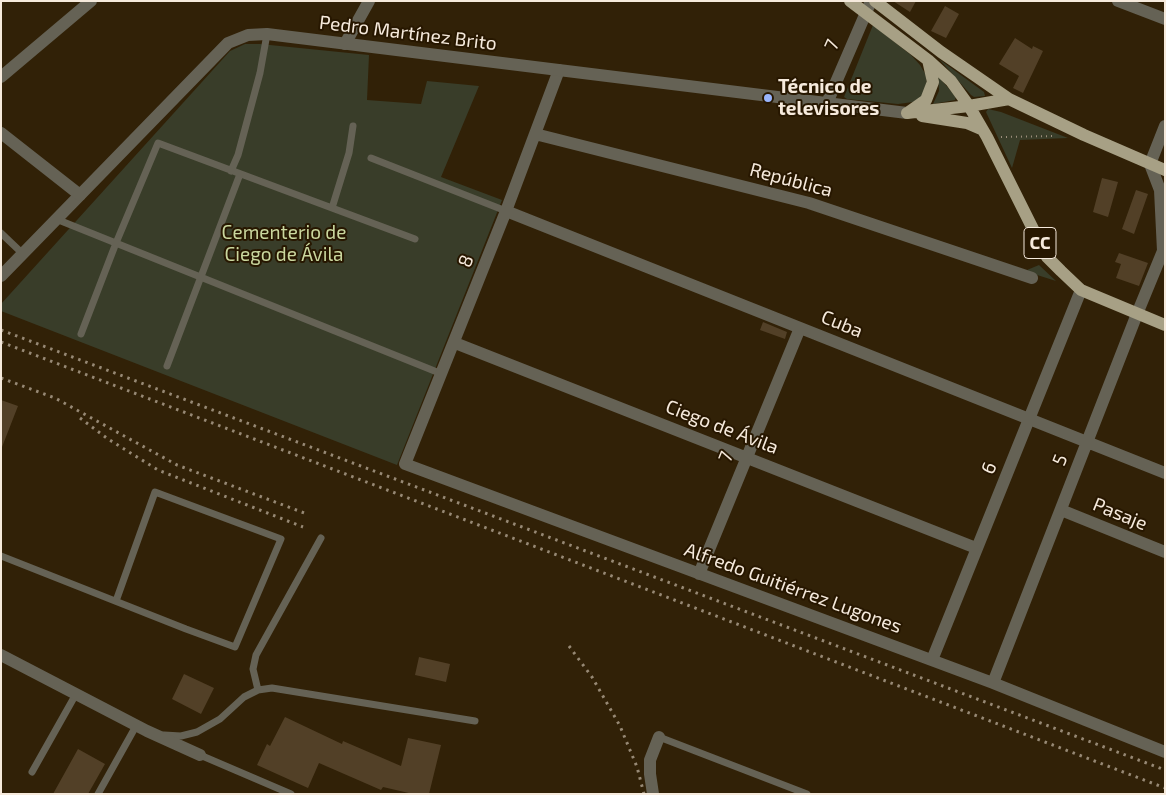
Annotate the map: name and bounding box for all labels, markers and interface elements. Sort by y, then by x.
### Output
street label: Pedro Martínez Brito [318,11,498,55]
street label: 7 [820,36,844,54]
place label: Técnico de televisores [778,76,879,120]
marker: Técnico de televisores [762,92,774,104]
street label: República [747,158,835,202]
park label: Cementerio de Ciego de Ávila [222,222,346,266]
road number: CC [1024,228,1056,258]
street label: 8 [453,252,479,270]
street label: Cuba [818,305,866,343]
street label: Ciego de Ávila [662,395,782,459]
street label: 7 [714,448,738,466]
street label: 5 [1048,451,1072,469]
street label: 6 [976,459,1002,477]
street label: Pasaje [1089,493,1151,535]
street label: Alfredo Guitiérrez Lugones [681,538,905,638]

